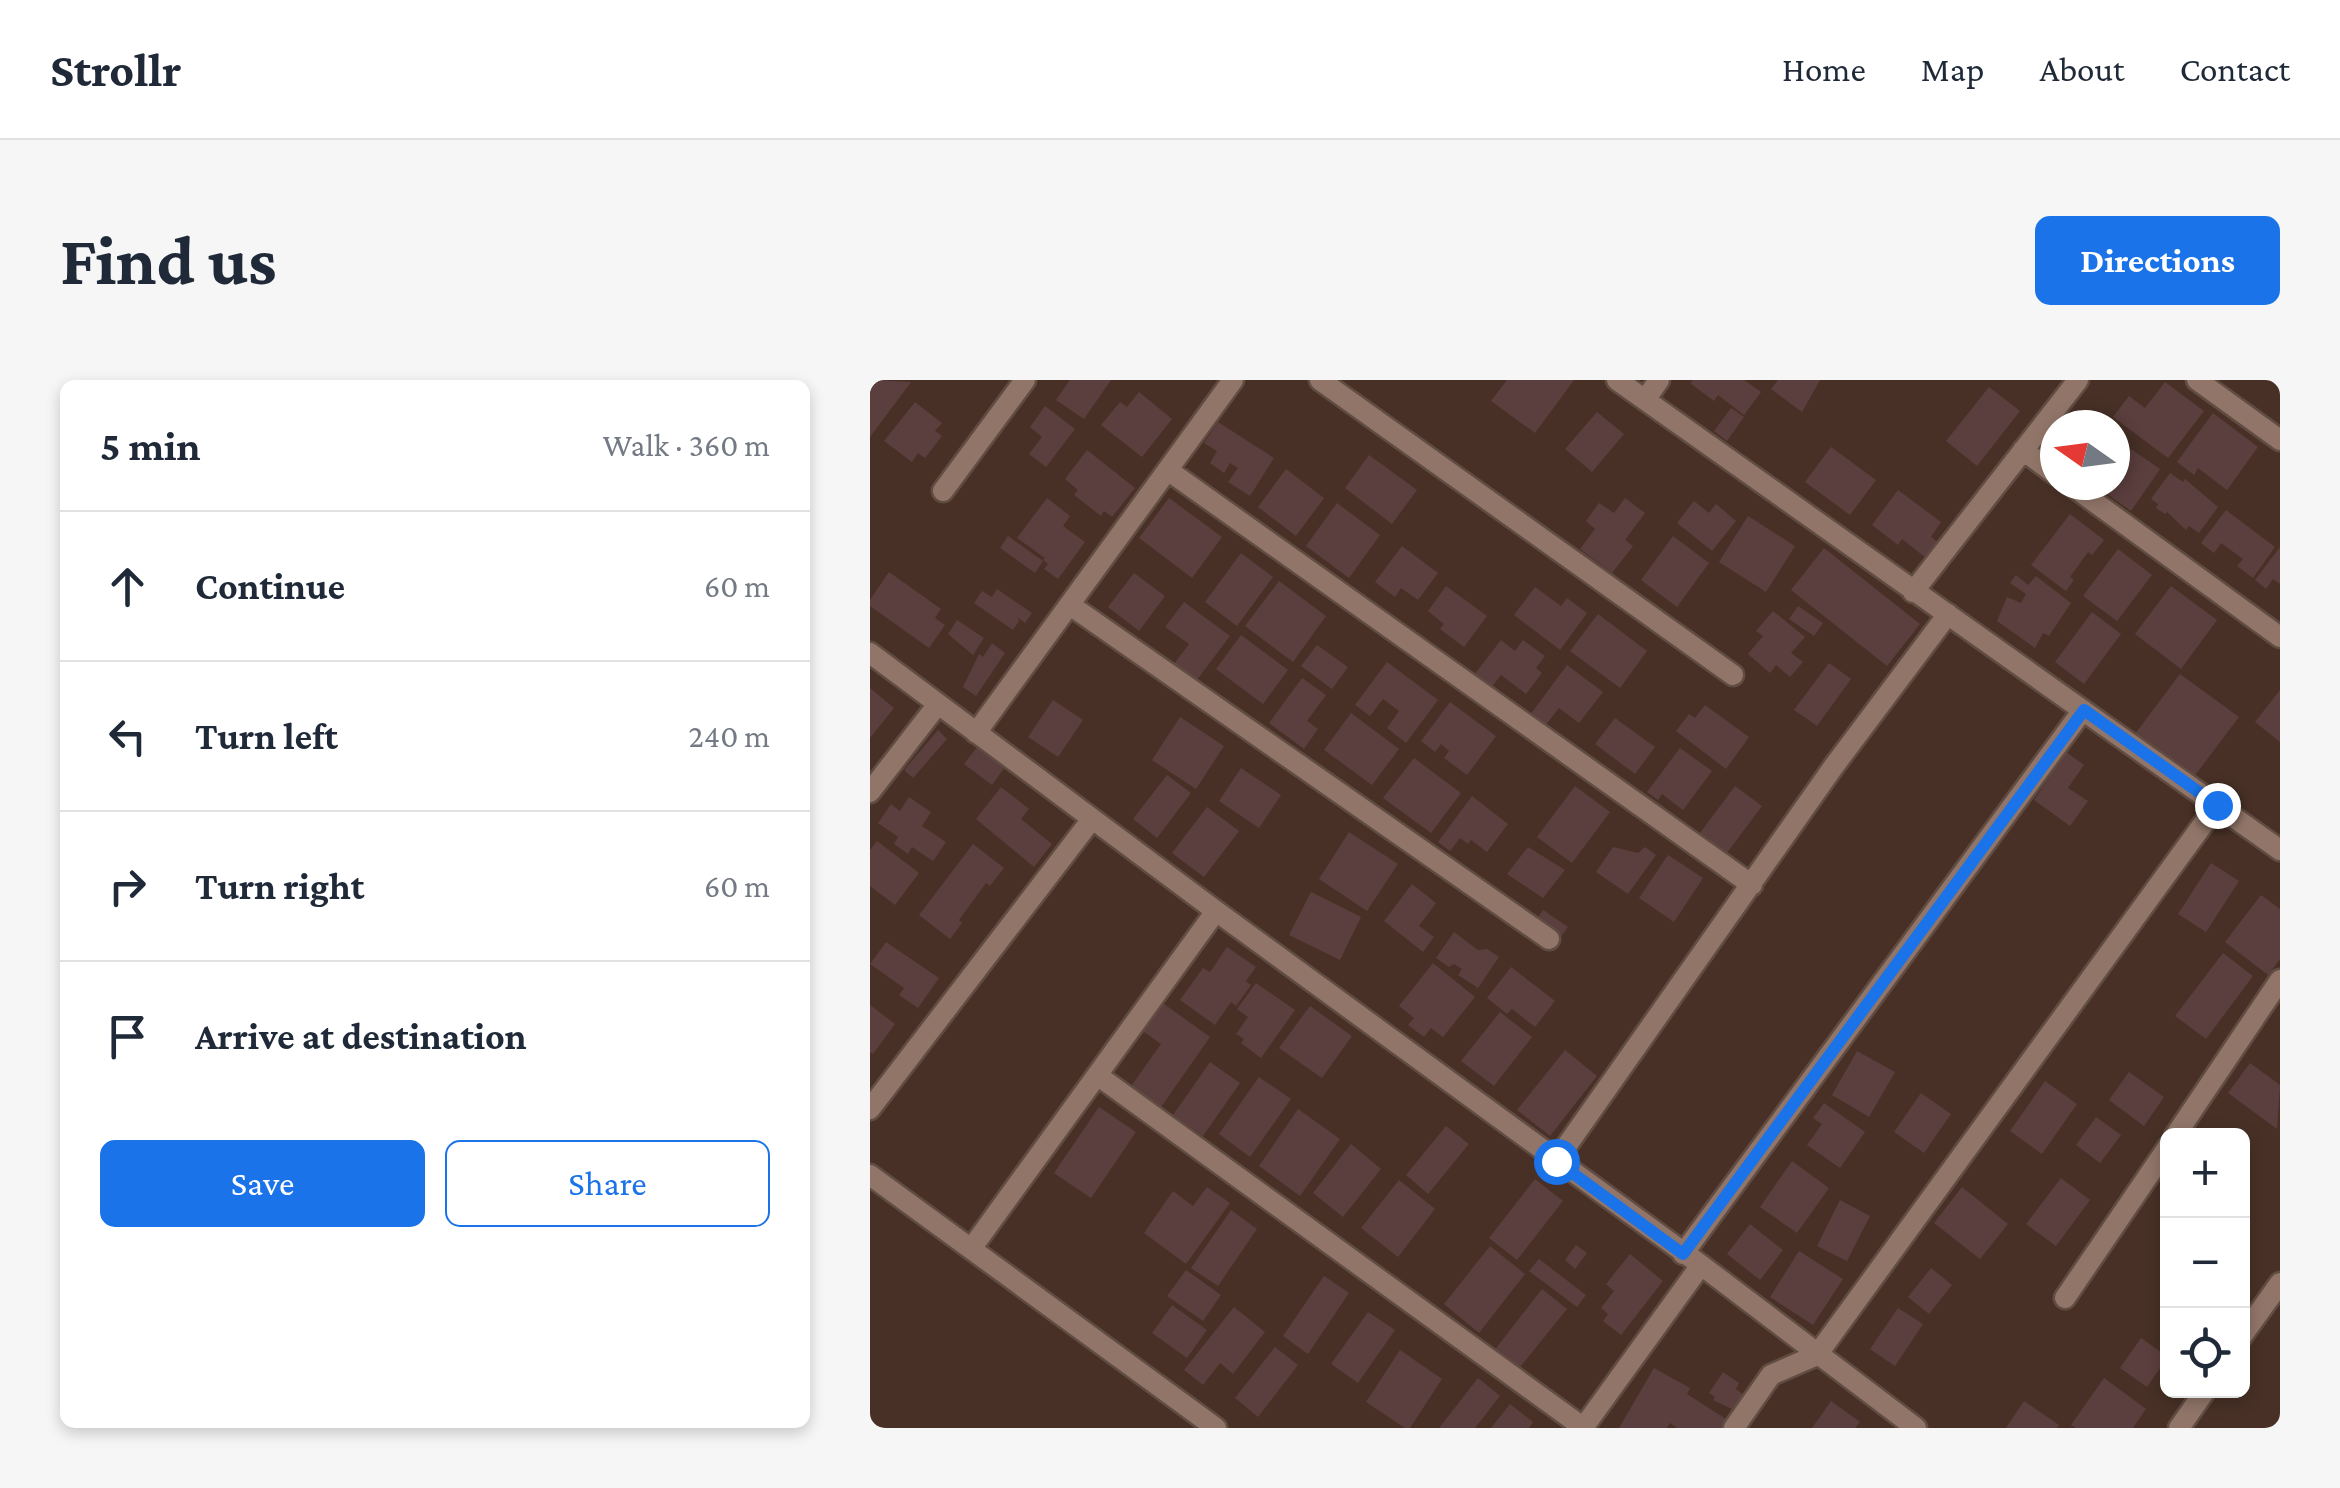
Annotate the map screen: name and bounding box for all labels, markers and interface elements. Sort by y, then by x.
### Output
text: Strollr [50,43,181,96]
text: Home [1782,50,1866,89]
text: Map [1921,50,1984,89]
text: About [2039,50,2125,89]
text: Contact [2180,50,2290,89]
button: Directions [2035,216,2280,305]
text: Find us [60,221,276,299]
north arrow [2040,410,2130,500]
text: 5 min [100,422,201,469]
text: Walk · 360 m [603,427,770,463]
icon: ahead [100,559,155,614]
text: Continue [195,565,345,607]
text: 60 m [704,568,770,604]
icon: left [100,709,155,764]
text: Turn left [195,715,338,757]
text: 240 m [689,718,770,754]
route end [2195,783,2241,829]
icon: right [100,859,155,914]
text: Turn right [195,865,364,907]
text: 60 m [704,868,770,904]
icon: arrive [100,1009,155,1064]
text: Arrive at destination [195,1015,527,1057]
map controls [2160,1128,2250,1398]
button: + [2160,1128,2250,1218]
route start [1534,1139,1580,1185]
button: Save [100,1140,425,1227]
button: Share [445,1140,770,1227]
button: − [2160,1218,2250,1308]
button: locate [2160,1308,2250,1398]

